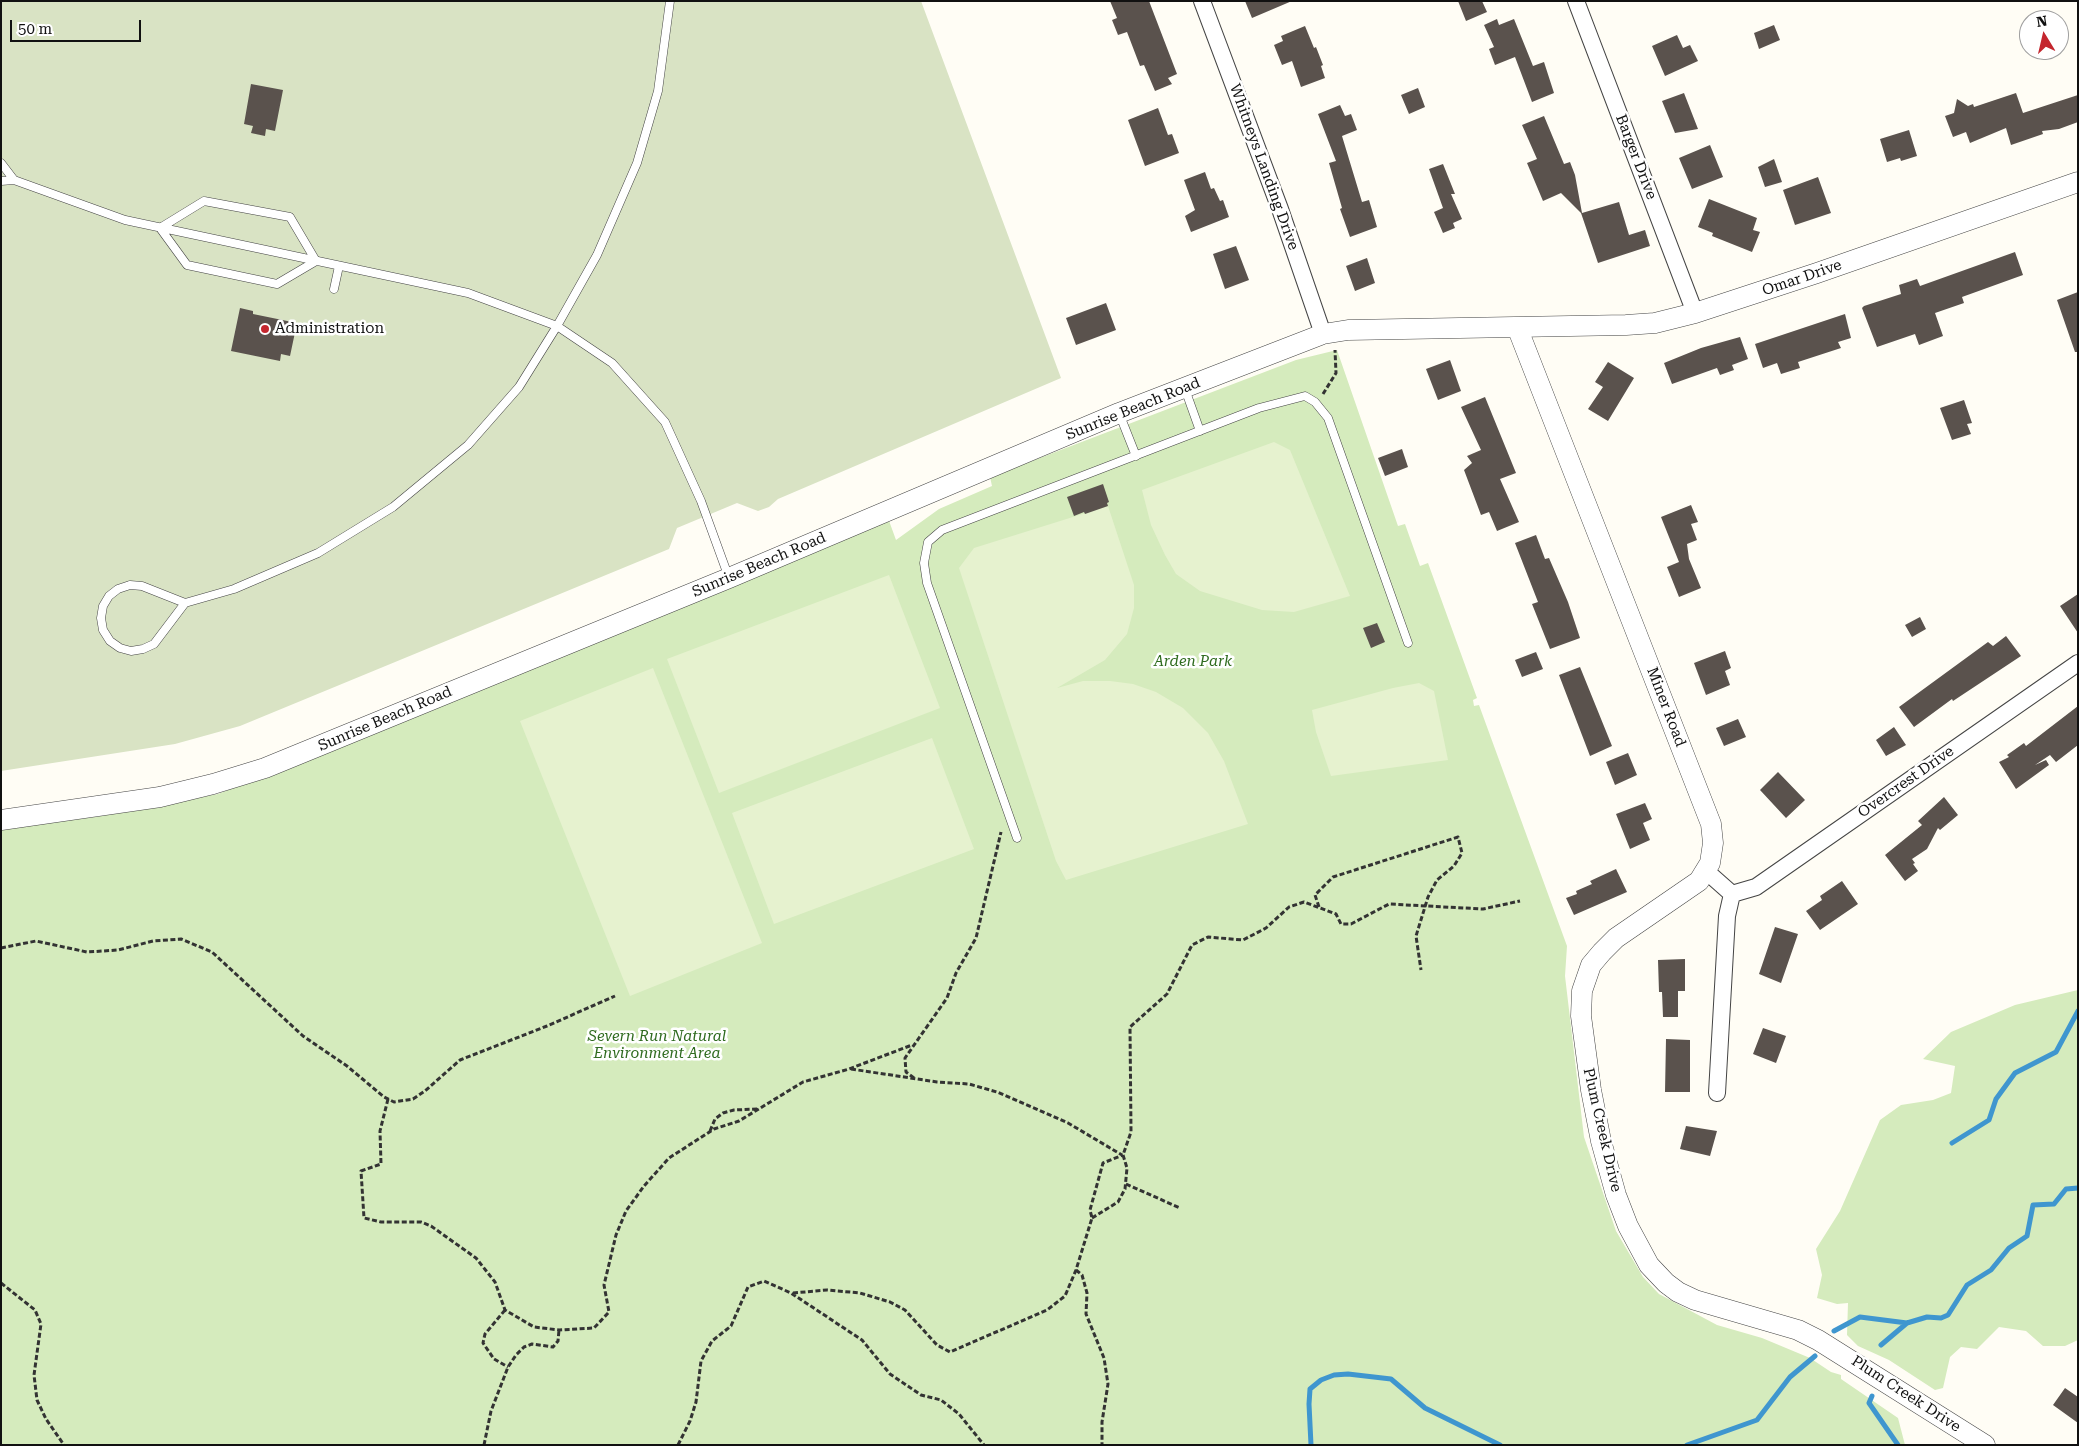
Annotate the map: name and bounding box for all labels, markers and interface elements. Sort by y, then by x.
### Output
scale bar [12,10,144,42]
north arrow [2019,10,2069,60]
text: N [2035,12,2048,30]
text: 50 m [18,20,52,38]
street label: Whitneys Landing Drive [1225,81,1303,253]
street label: Barger Drive [1612,112,1660,202]
street label: Omar Drive [1760,256,1844,300]
place label: Administration [275,320,384,338]
marker: Administration [259,323,271,335]
street label: Sunrise Beach Road [1063,374,1203,444]
street label: Sunrise Beach Road [689,529,829,601]
park label: Arden Park [1154,653,1232,671]
street label: Miner Road [1643,665,1689,749]
street label: Sunrise Beach Road [315,683,455,755]
street label: Overcrest Drive [1855,742,1957,822]
park label: Severn Run Natural Environment Area [588,1028,726,1063]
street label: Plum Creek Drive [1579,1066,1625,1194]
street label: Plum Creek Drive [1848,1352,1964,1436]

